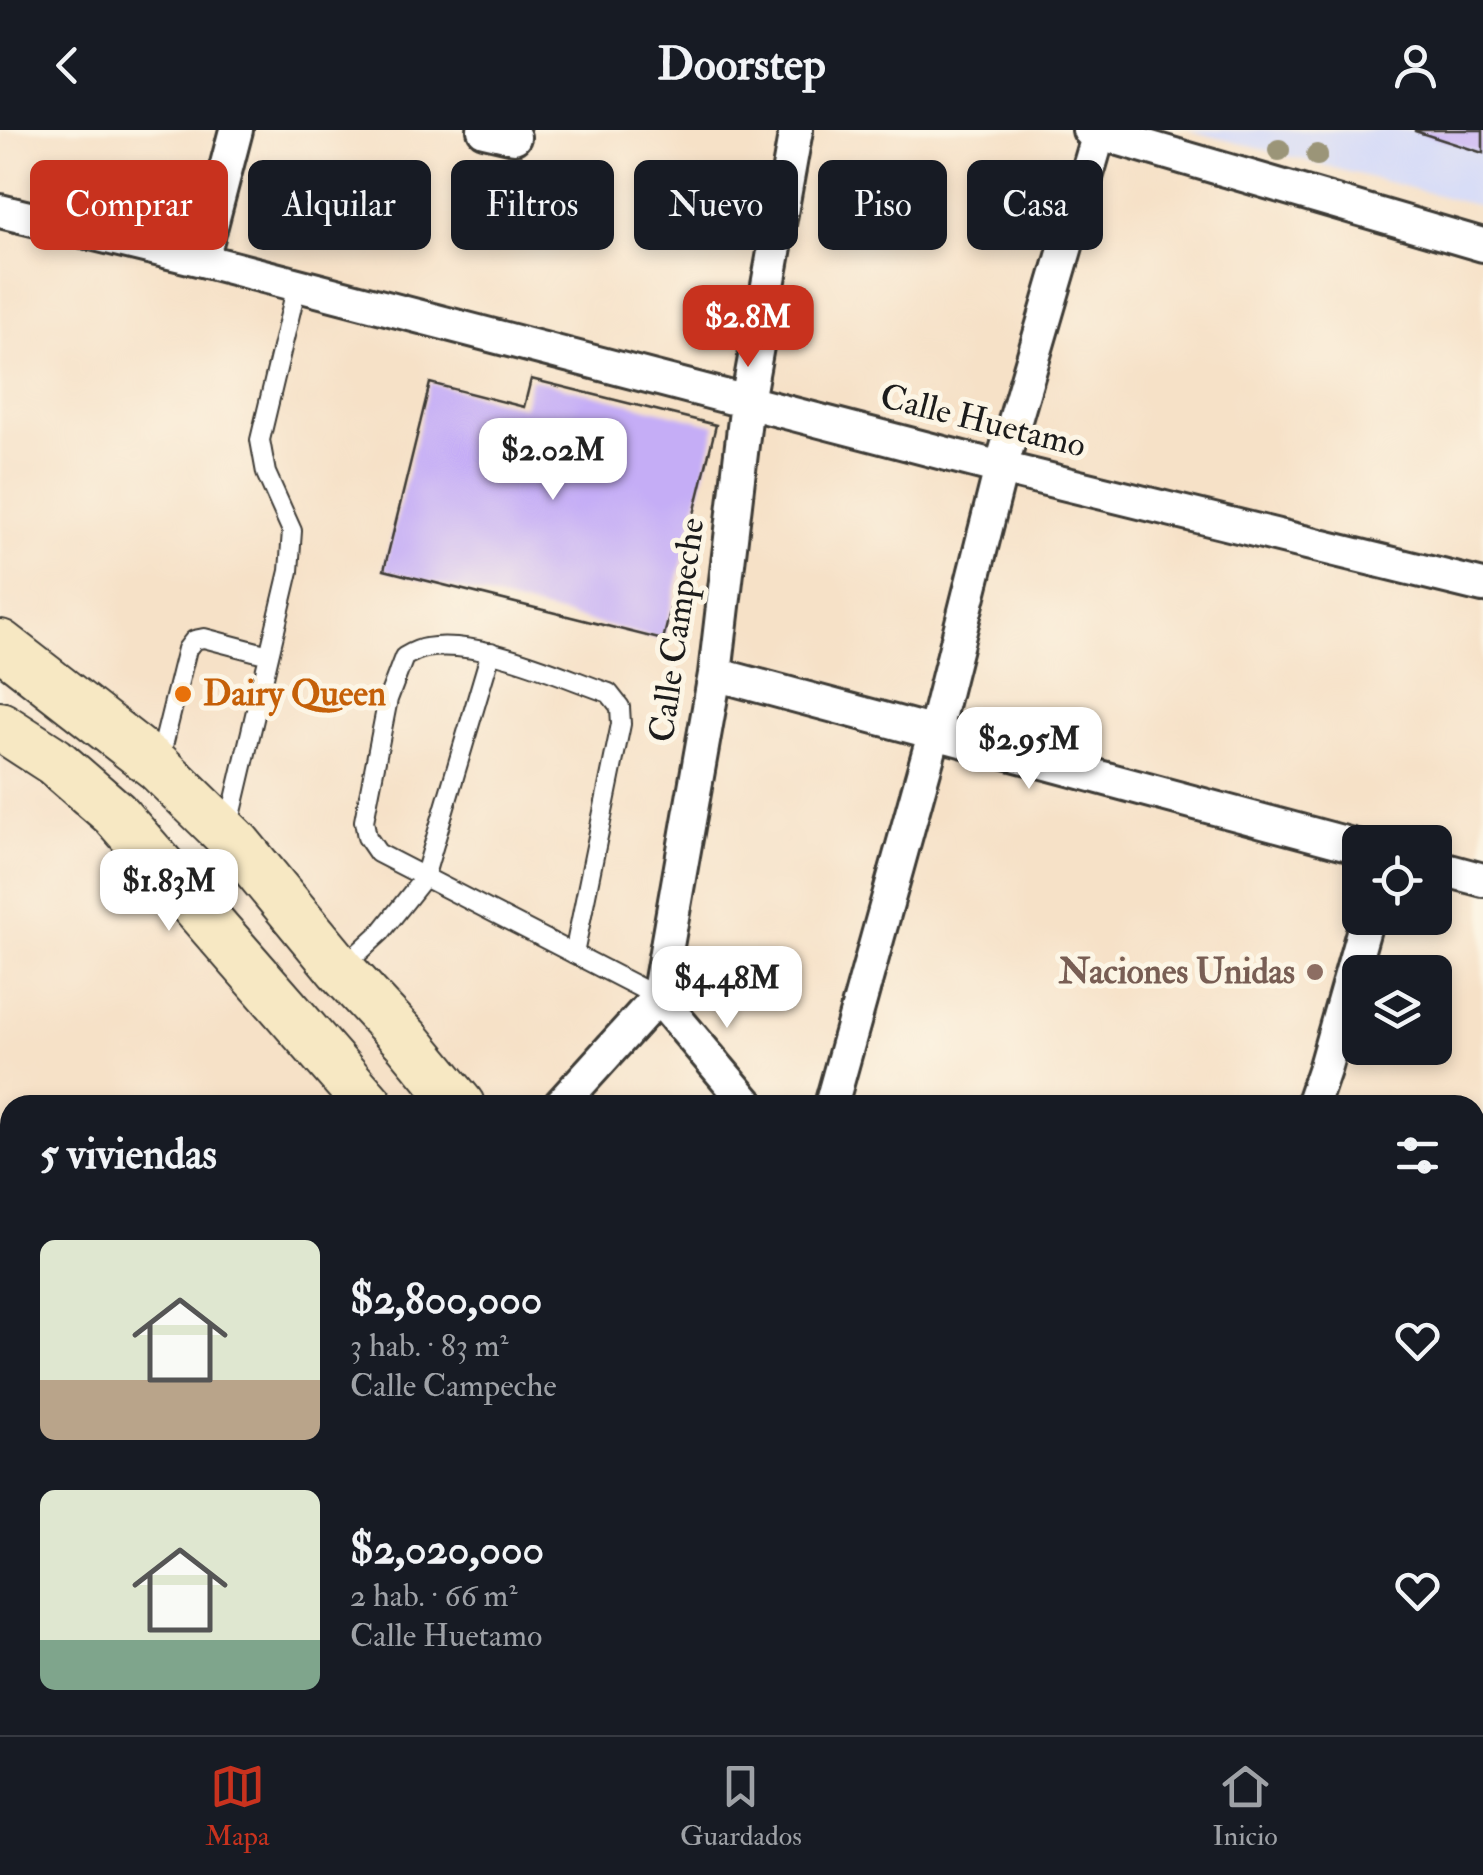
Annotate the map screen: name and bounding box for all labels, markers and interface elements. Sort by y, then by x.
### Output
text: Doorstep [657,37,826,93]
icon: back [40,38,95,93]
icon: person [1388,38,1443,93]
chip: Comprar [30,160,228,250]
chip: Alquilar [248,160,431,250]
chip: Filtros [451,160,614,250]
chip: Nuevo [634,160,798,250]
chip: Piso [818,160,947,250]
chip: Casa [967,160,1103,250]
pin: $2.8M [678,285,818,370]
text: $2.8M [705,297,791,337]
street label: Calle Huetamo [876,374,1090,468]
pin: $2.02M [472,418,634,503]
text: $2.02M [501,430,605,470]
street label: Calle Campeche [639,515,715,745]
place label: Dairy Queen [203,672,386,717]
marker: Dairy Queen [172,683,194,705]
pin: $2.95M [948,707,1110,792]
text: $2.95M [978,719,1080,759]
map controls [1342,825,1452,1065]
button: locate [1342,825,1452,935]
pin: $1.83M [88,849,250,934]
text: $1.83M [122,861,216,901]
pin: $4.48M [646,946,808,1031]
place label: Naciones Unidas [1058,950,1295,994]
button: layers [1342,955,1452,1065]
text: $4.48M [674,958,780,998]
marker: Naciones Unidas [1304,961,1326,983]
icon: filters [1390,1128,1445,1183]
text: 5 viviendas [40,1129,217,1181]
text: $2,800,000 [350,1274,542,1326]
icon: home [120,1280,240,1400]
icon: heart [1390,1313,1445,1368]
text: 3 hab. · 83 m² [350,1326,509,1366]
text: Calle Campeche [350,1366,557,1406]
text: $2,020,000 [350,1524,544,1576]
icon: home [120,1530,240,1650]
icon: heart [1390,1563,1445,1618]
text: 2 hab. · 66 m² [350,1576,517,1616]
text: Calle Huetamo [350,1616,542,1656]
tab: Mapa [205,1759,269,1854]
tab: Guardados [680,1759,802,1854]
tab: Inicio [1213,1759,1278,1854]

